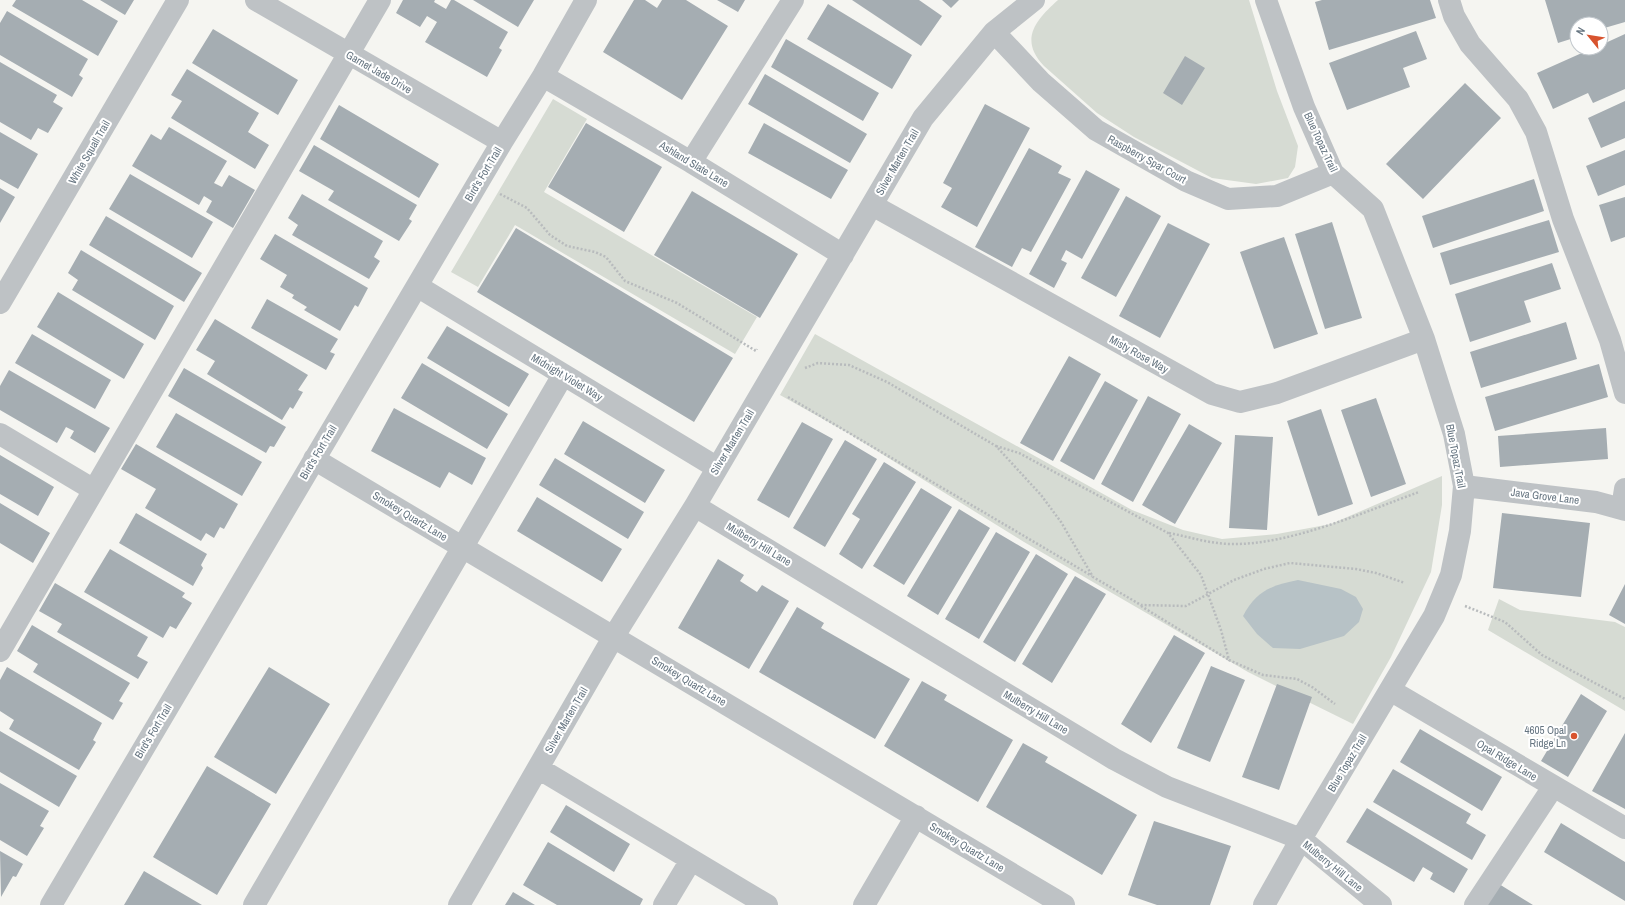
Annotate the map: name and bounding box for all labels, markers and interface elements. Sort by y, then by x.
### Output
north arrow [1569,16,1609,56]
text: N [1573,25,1588,37]
street label: Garnet Jade Drive [344,48,414,96]
street label: Blue Topaz Trail [1301,110,1341,174]
street label: White Squall Trail [65,118,113,186]
street label: Silver Marten Trail [873,127,921,197]
street label: Raspberry Spar Court [1105,132,1189,187]
street label: Ashland Slate Lane [656,137,731,190]
street label: Bird's Fort Trail [461,144,505,204]
street label: Misty Rose Way [1107,332,1171,376]
street label: Midnight Violet Way [529,350,606,404]
street label: Silver Marten Trail [707,407,757,477]
street label: Bird's Fort Trail [296,422,340,482]
street label: Blue Topaz Trail [1443,423,1469,489]
street label: Java Grove Lane [1510,485,1580,507]
street label: Smokey Quartz Lane [370,488,450,544]
street label: Mulberry Hill Lane [724,519,794,569]
street label: Smokey Quartz Lane [649,653,729,709]
street label: Silver Marten Trail [542,685,590,755]
street label: Mulberry Hill Lane [1001,687,1071,737]
street label: Bird's Fort Trail [131,701,175,761]
place label: 4605 Opal Ridge Ln [1524,723,1566,750]
marker: 4605 Opal Ridge Ln [1569,731,1579,741]
street label: Blue Topaz Trail [1324,732,1370,794]
street label: Opal Ridge Lane [1474,736,1540,784]
street label: Smokey Quartz Lane [927,819,1007,875]
street label: Mulberry Hill Lane [1300,838,1366,894]

